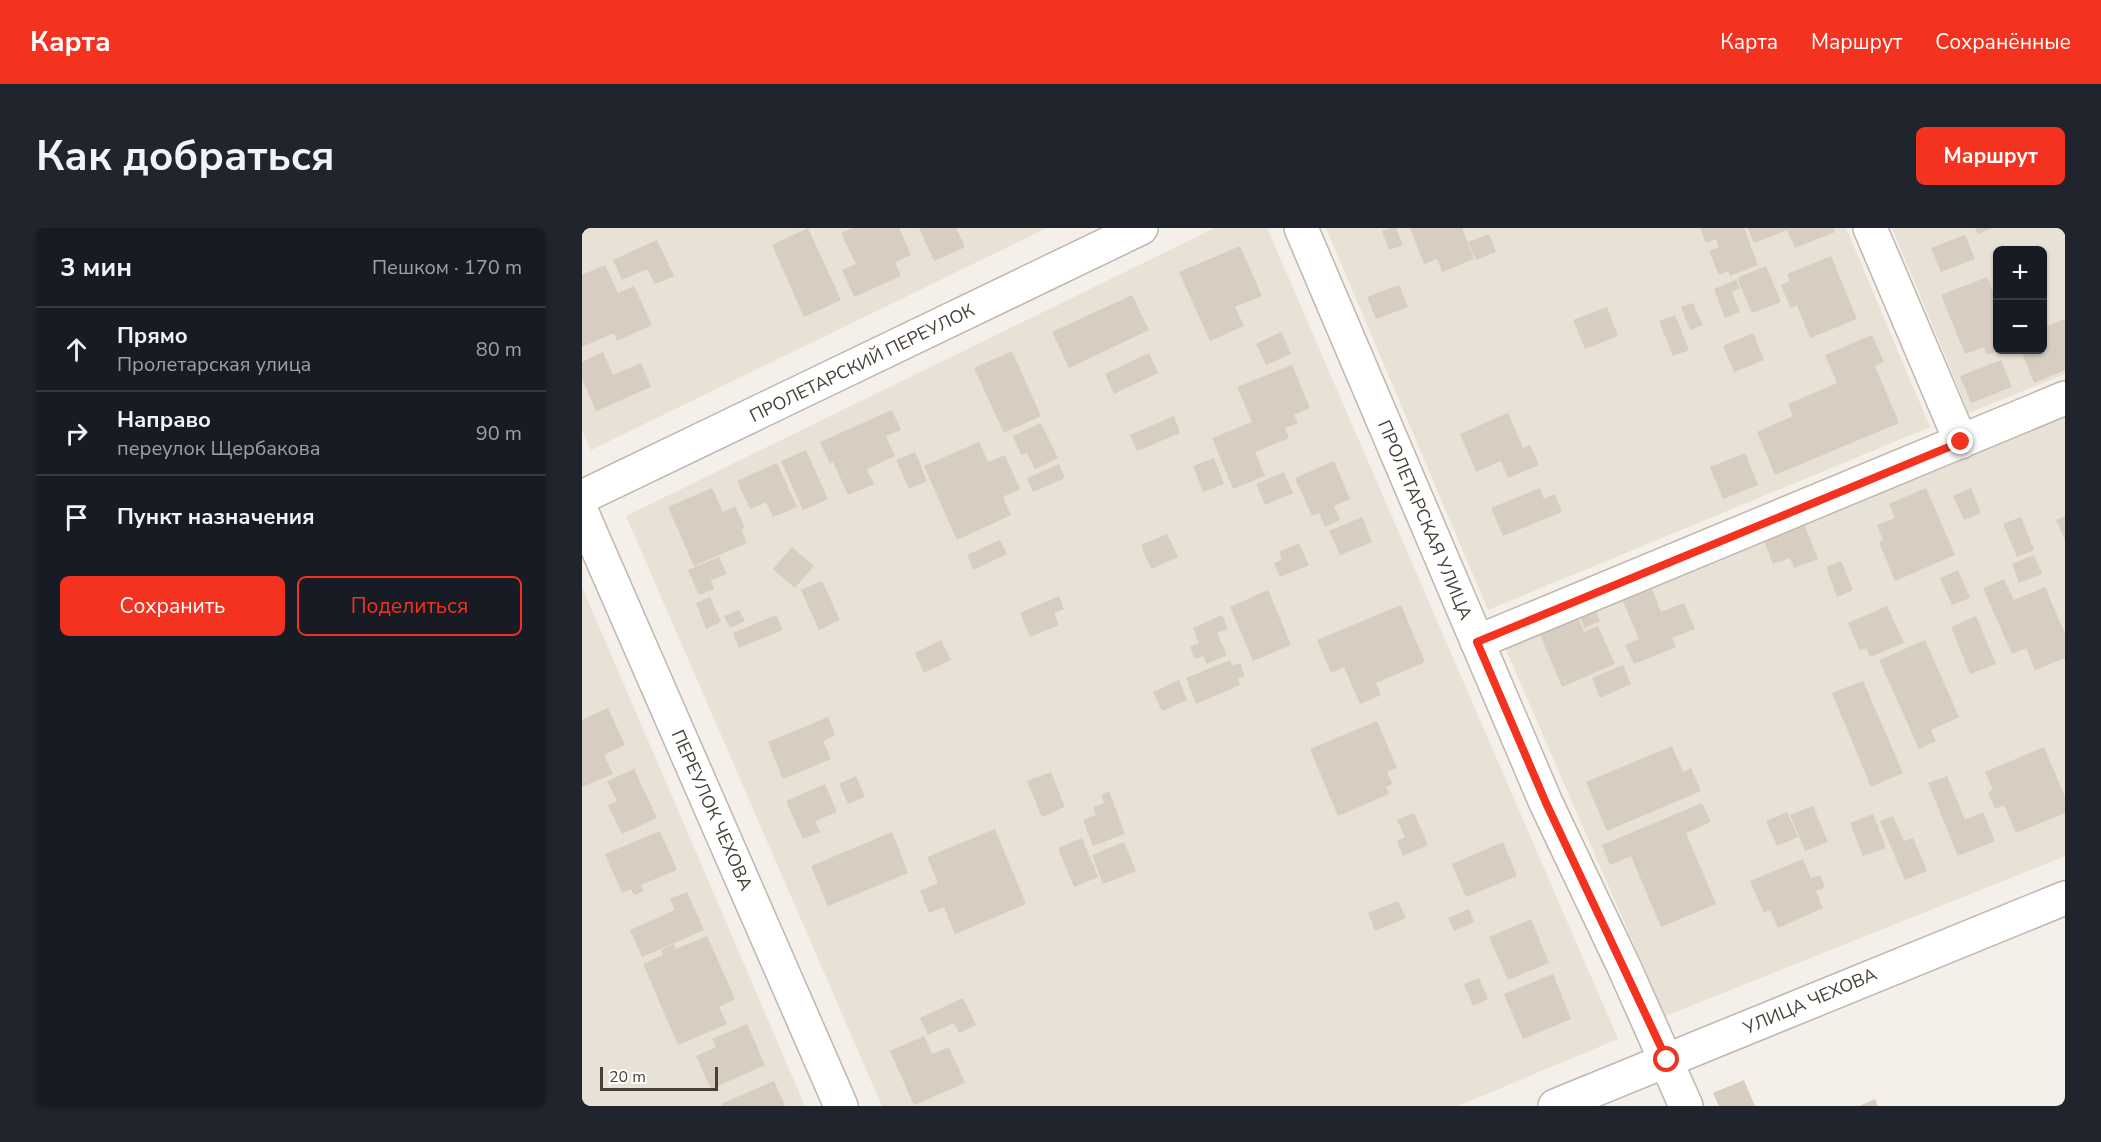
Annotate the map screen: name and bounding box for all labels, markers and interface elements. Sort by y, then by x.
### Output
text: Карта [30,23,111,61]
text: Карта [1720,28,1778,56]
text: Маршрут [1811,28,1902,56]
text: Сохранённые [1935,28,2071,56]
button: Маршрут [1916,127,2065,185]
text: Как добраться [36,128,335,185]
map controls [1993,246,2047,354]
button: + [1993,246,2047,300]
text: 3 мин [60,250,132,285]
text: Пешком · 170 m [372,254,522,281]
street label: ПРОЛЕТАРСКИЙ ПЕРЕУЛОК [746,298,979,428]
button: − [1993,300,2047,354]
text: Прямо [117,321,188,351]
icon: ahead [60,333,93,366]
text: 80 m [476,336,522,363]
text: Пролетарская улица [117,351,311,378]
text: Направо [117,405,211,435]
icon: right [60,417,93,450]
street label: ПРОЛЕТАРСКАЯ УЛИЦА [1372,417,1478,623]
text: 90 m [476,420,522,447]
route end [1947,428,1973,454]
text: переулок Щербакова [117,435,321,462]
icon: arrive [60,501,93,534]
text: Пункт назначения [117,502,315,532]
button: Сохранить [60,576,285,636]
button: Поделиться [297,576,522,636]
street label: ПЕРЕУЛОК ЧЕХОВА [666,726,758,894]
street label: УЛИЦА ЧЕХОВА [1739,962,1880,1040]
route start [1653,1046,1679,1072]
scale bar [600,1064,718,1092]
text: 20 m [609,1066,646,1088]

